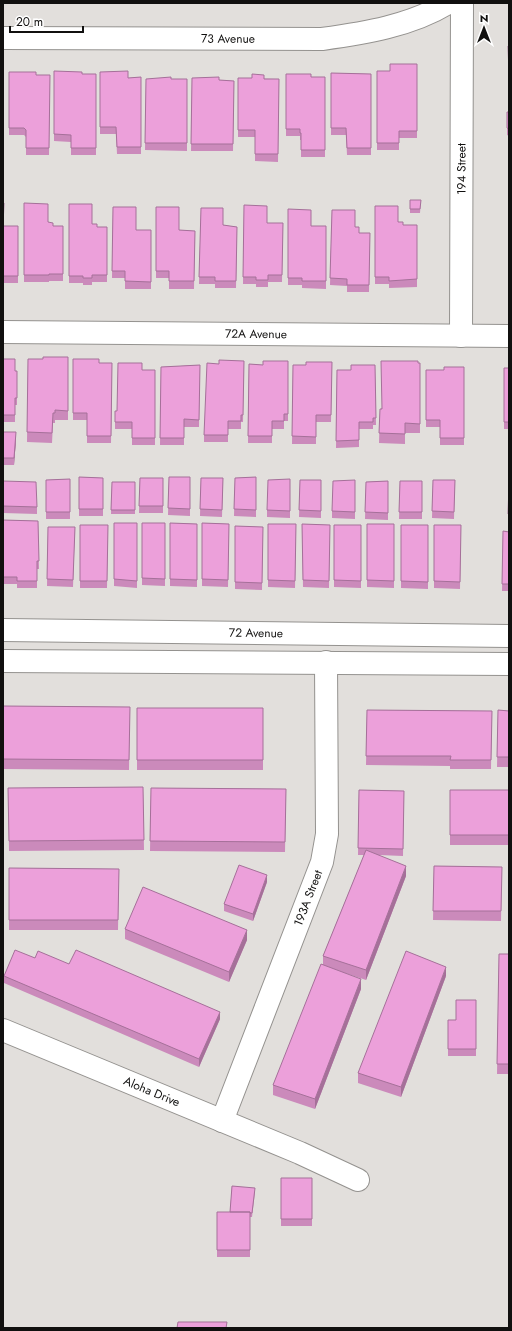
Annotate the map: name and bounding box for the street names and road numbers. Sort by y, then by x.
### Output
street label: 73 Avenue [201,30,255,48]
street label: 194 Street [452,143,471,195]
street label: 72A Avenue [225,325,287,343]
street label: 72 Avenue [229,624,283,642]
street label: 193A Street [289,867,327,929]
street label: Aloha Drive [121,1072,183,1111]

